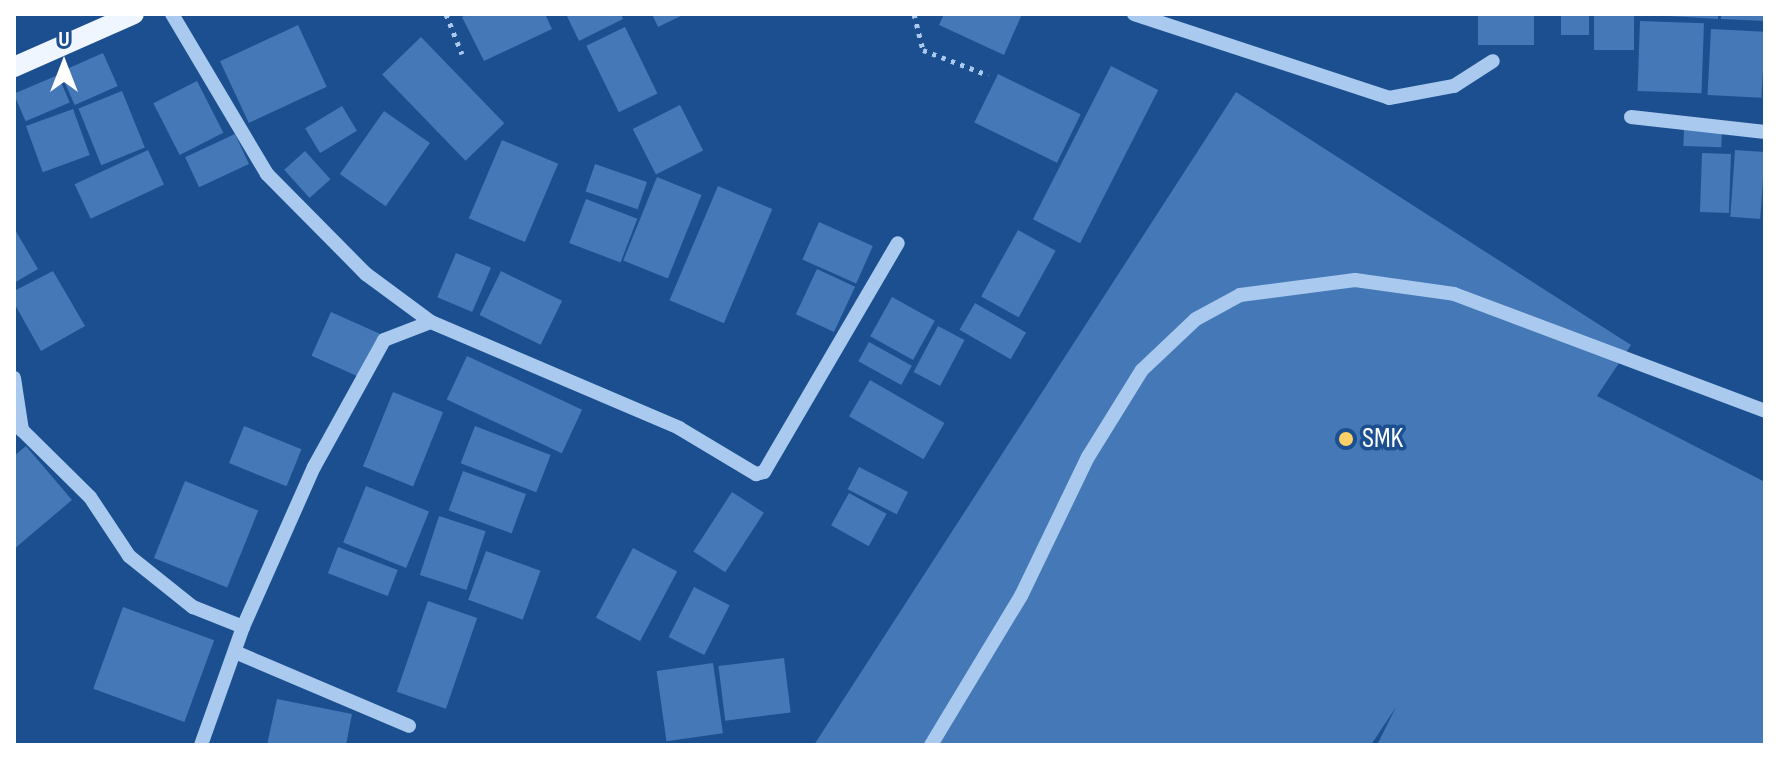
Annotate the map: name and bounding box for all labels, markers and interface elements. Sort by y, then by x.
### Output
north arrow [24,24,104,104]
text: U [58,26,70,53]
place label: SMK [1362,422,1403,456]
marker: SMK [1337,430,1355,448]

